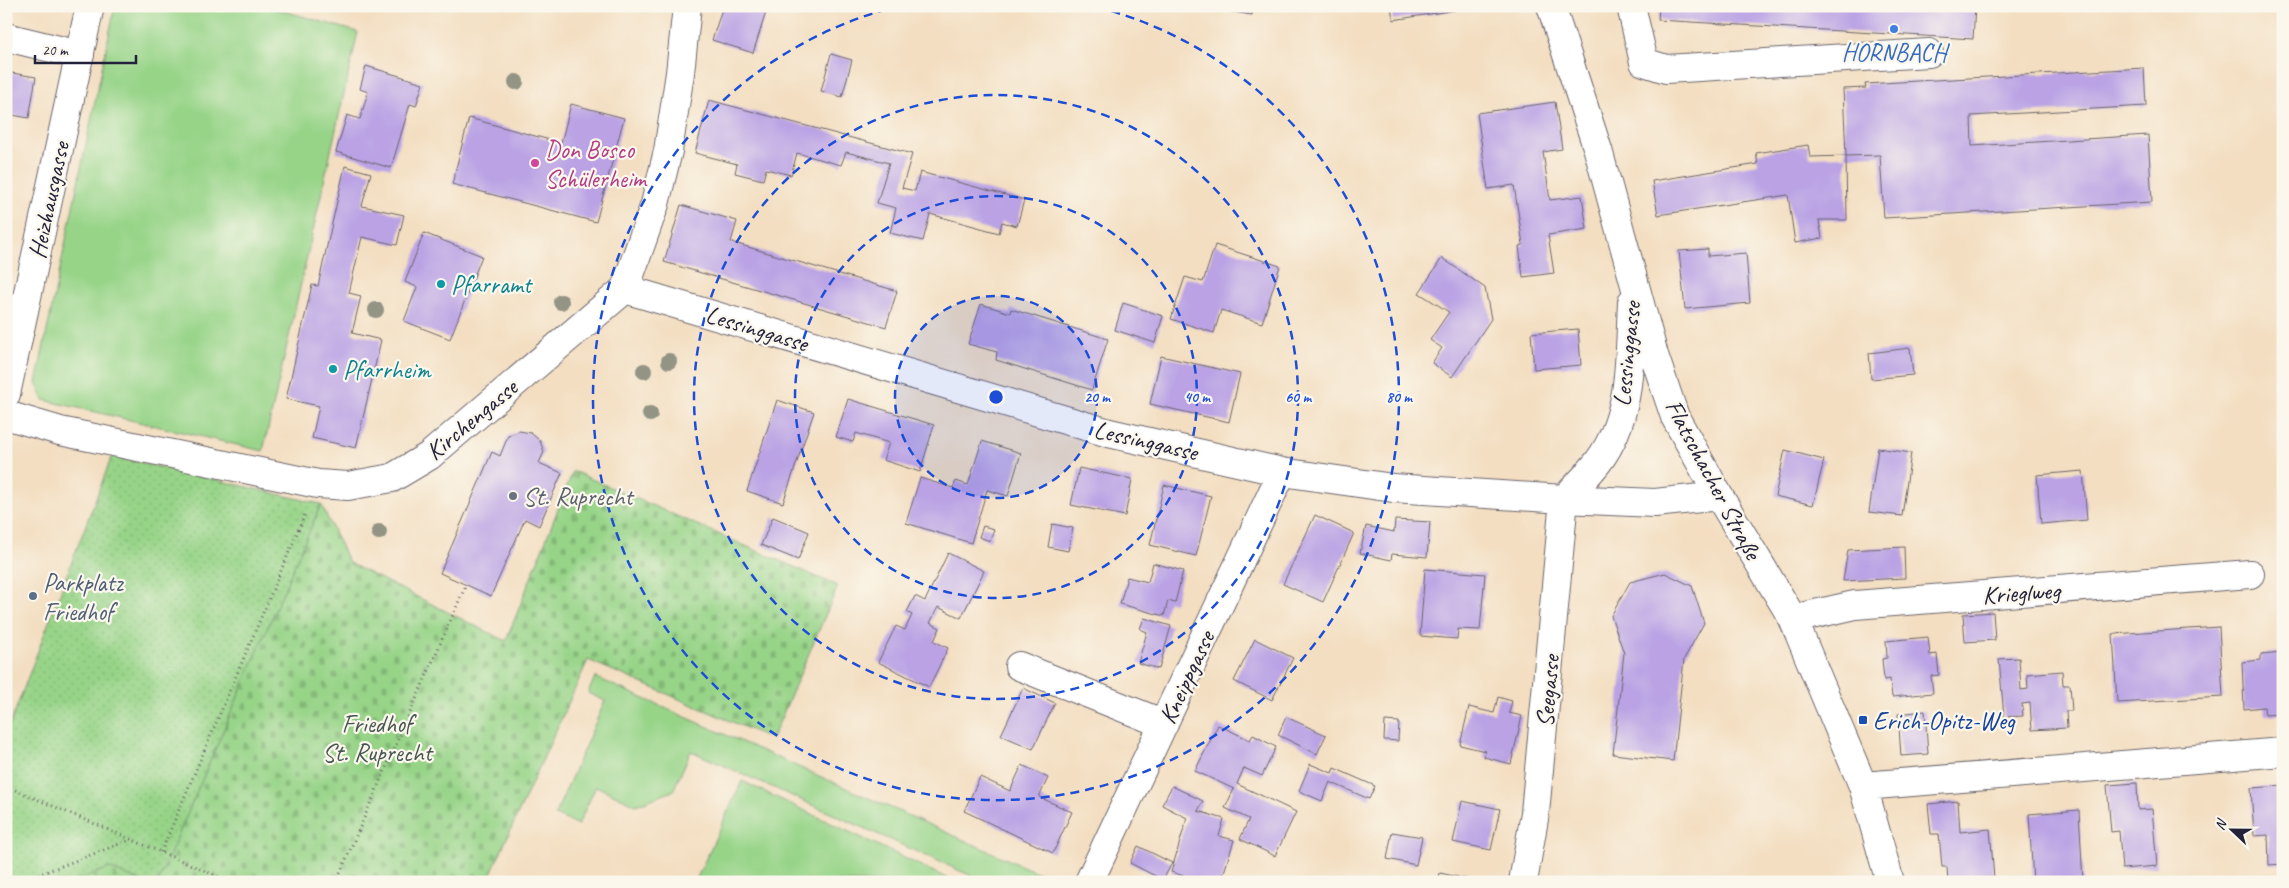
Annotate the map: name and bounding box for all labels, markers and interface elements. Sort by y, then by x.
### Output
marker: HORNBACH [1888,23,1900,35]
scale bar [35,32,136,64]
place label: HORNBACH [1842,37,1950,69]
text: 20 m [42,41,69,60]
place label: Don Bosco Schülerheim [545,134,648,195]
street label: Heizhausgasse [21,137,77,261]
marker: Don Bosco Schülerheim [529,157,541,169]
place label: Pfarramt [451,269,534,301]
marker: Pfarramt [435,278,447,290]
street label: Lessinggasse [702,298,813,360]
street label: Lessinggasse [1606,298,1649,408]
place label: Pfarrheim [343,354,432,386]
marker: Pfarrheim [327,363,339,375]
street label: Kirchengasse [419,371,526,467]
centre of rings [987,388,1005,406]
text: 20 m [1084,388,1111,407]
text: 40 m [1184,388,1211,407]
text: 60 m [1285,388,1312,407]
text: 80 m [1386,388,1413,407]
street label: Flatschacher Straße [1658,394,1770,567]
street label: Lessinggasse [1091,414,1202,469]
place label: St. Ruprecht [523,481,635,513]
marker: St. Ruprecht [507,490,519,502]
place label: Parkplatz Friedhof [43,567,125,628]
street label: Krieglweg [1981,574,2063,612]
marker: Parkplatz Friedhof [27,590,39,602]
street label: Kneippgasse [1152,624,1223,729]
street label: Seegasse [1529,652,1567,728]
place label: Erich-Opitz-Weg [1873,705,2016,737]
park label: Friedhof St. Ruprecht [322,708,435,769]
marker: Erich-Opitz-Weg [1857,714,1869,726]
north arrow [2206,806,2256,856]
text: N [2211,816,2231,833]

